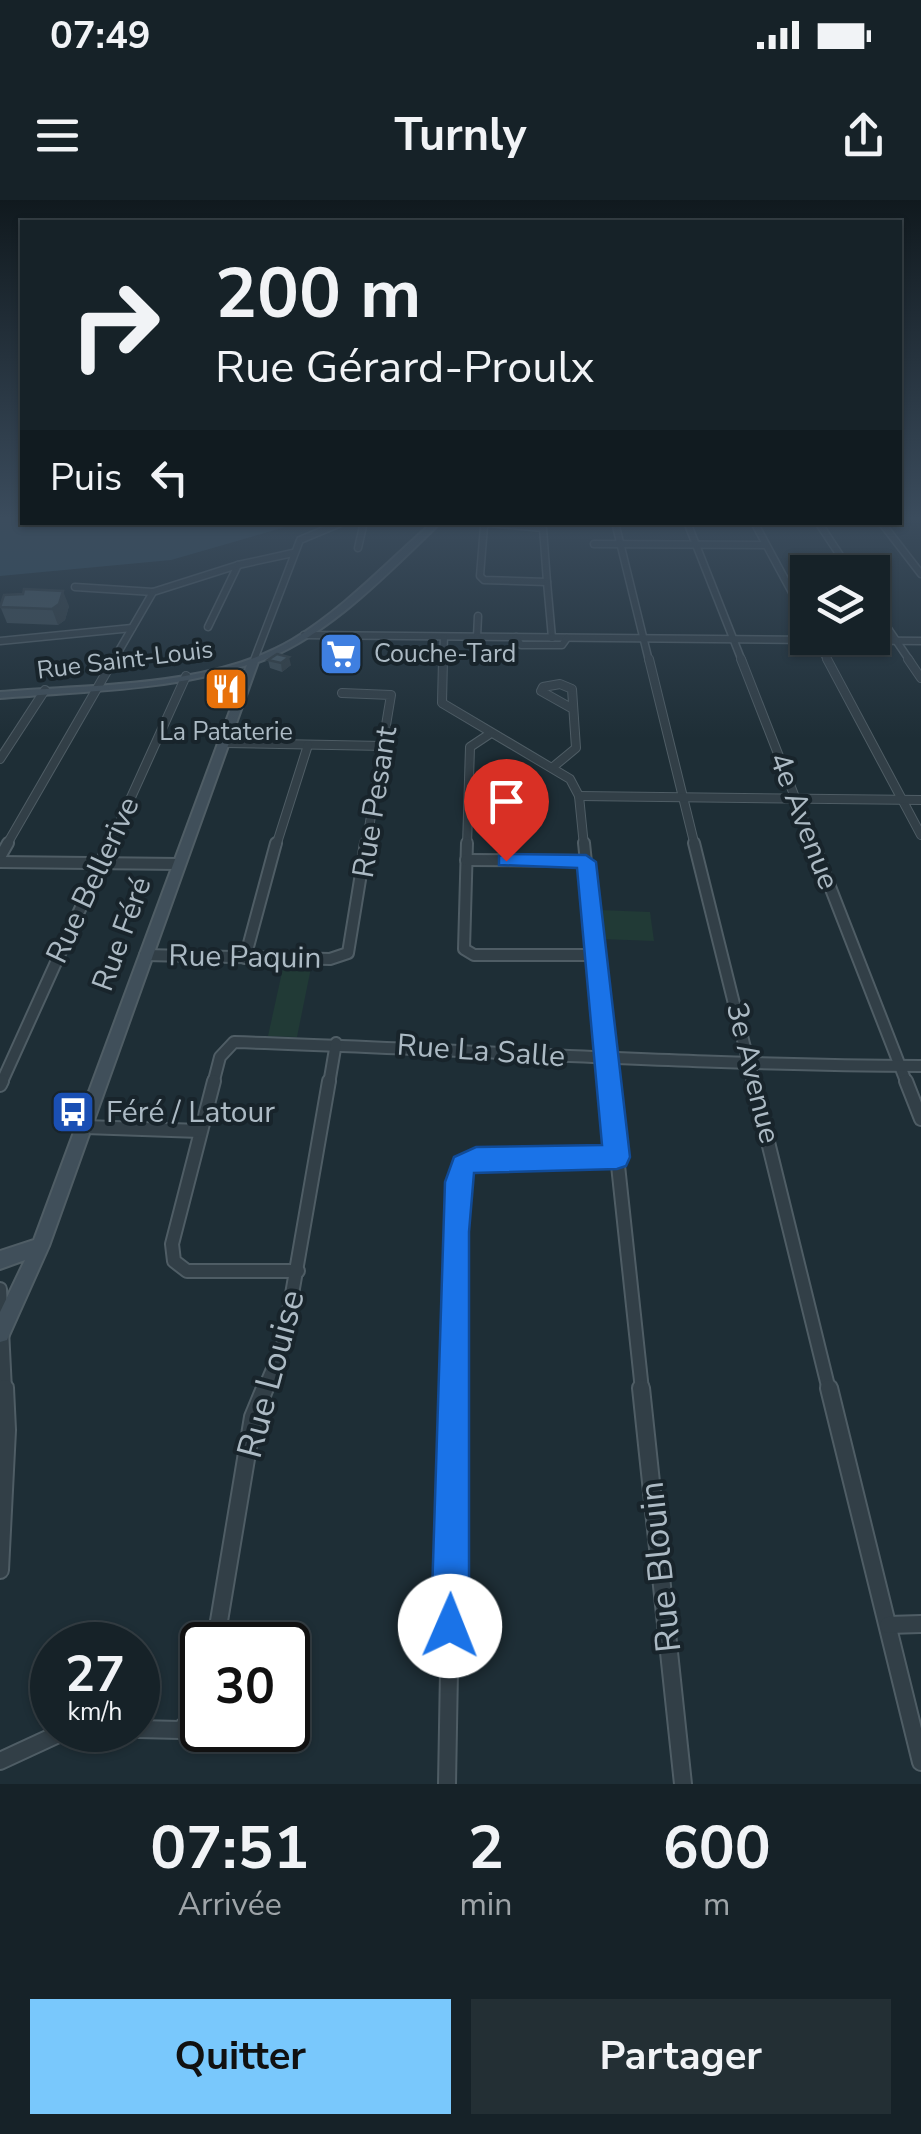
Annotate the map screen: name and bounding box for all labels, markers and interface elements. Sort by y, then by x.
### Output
text: 07:49 [50,10,151,61]
text: Turnly [394,105,527,166]
icon: menu [30,108,85,163]
icon: share [836,108,891,163]
text: 200 m [215,246,421,342]
icon: right [50,260,180,390]
text: Rue Gérard-Proulx [215,337,594,398]
icon: left [142,450,197,505]
text: Puis [50,452,122,503]
map controls [790,555,890,655]
button: layers [790,555,890,655]
supermarket icon: Couche-Tard [318,631,364,677]
street label: Rue Saint-Louis [35,632,215,688]
place label: Couche-Tard [374,637,516,671]
restaurant icon: La Pataterie [203,666,249,712]
place label: La Pataterie [159,715,293,749]
street label: Rue Pesant [343,723,407,881]
street label: 4e Avenue [759,747,849,895]
pin [464,759,549,862]
icon: arrive [479,774,534,829]
street label: Rue Bellerive [37,790,149,970]
street label: Rue Féré [82,871,162,997]
street label: Rue Paquin [168,935,322,979]
street label: 3e Avenue [716,998,790,1148]
street label: Rue La Salle [396,1025,566,1077]
bus stop icon: Féré / Latour [50,1089,96,1135]
place label: Féré / Latour [106,1092,275,1133]
street label: Rue Louise [226,1285,316,1463]
street label: Rue Blouin [628,1479,692,1655]
position arrow [398,1574,502,1678]
speed limit sign: 30 [180,1622,310,1752]
text: 27 [65,1640,125,1709]
text: km/h [67,1695,123,1729]
text: 07:51 [150,1807,309,1889]
text: 2 [468,1807,504,1889]
text: 600 [663,1807,771,1889]
text: Arrivée [178,1883,282,1926]
text: min [459,1883,512,1926]
text: m [703,1883,730,1926]
button: Quitter [30,1999,451,2114]
button: Partager [471,1999,891,2114]

